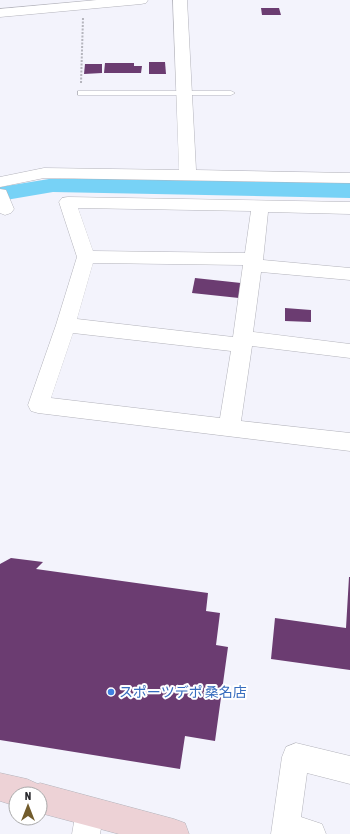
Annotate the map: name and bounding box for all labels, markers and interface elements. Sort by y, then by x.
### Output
place label: スポーツデポ 桑名店 [119,684,247,700]
marker: スポーツデポ 桑名店 [106,687,116,697]
north arrow [8,786,48,826]
text: N [25,790,31,802]

